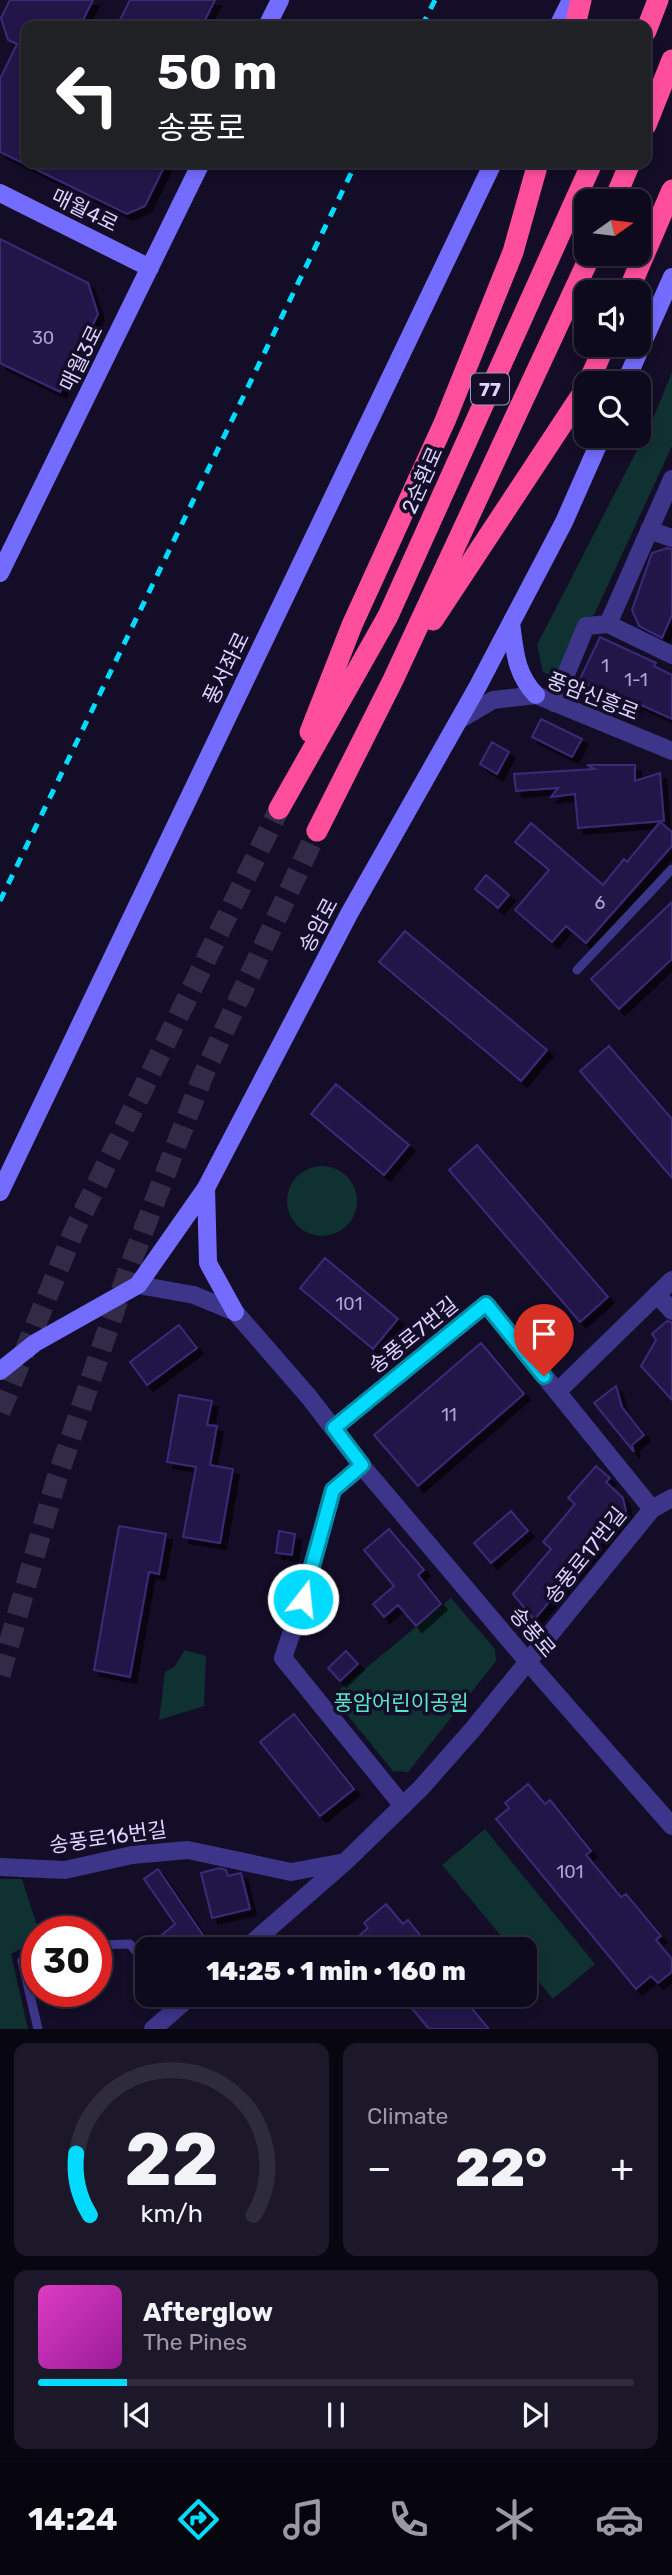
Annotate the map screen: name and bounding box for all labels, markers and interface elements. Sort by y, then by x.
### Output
text: 50 m [157,43,277,101]
icon: left [42,49,133,140]
text: 송풍로 [157,109,245,147]
street label: 매월4로 [48,183,122,237]
north arrow [574,189,651,266]
map controls [574,189,651,448]
button: sound [574,280,651,357]
street label: 매월3로 [54,321,108,395]
house number: 30 [32,327,54,349]
button: search [574,371,651,448]
road number: 77 [471,374,509,404]
street label: 2순환로 [396,443,448,517]
street label: 풍서좌로 [198,628,254,708]
house number: 1 [601,655,609,677]
street label: 풍암신흥로 [543,667,643,725]
house number: 1-1 [624,669,648,691]
house number: 6 [595,892,606,914]
street label: 송암로 [293,894,343,956]
street label: 송풍로7번길 [363,1291,463,1379]
house number: 101 [336,1293,362,1315]
pin [514,1304,574,1376]
icon: arrive [525,1315,563,1353]
house number: 11 [441,1404,457,1426]
street label: 송풍로17번길 [539,1502,631,1608]
position arrow [266,1562,340,1636]
street label: 송풍로 [505,1602,561,1662]
park label: 풍암어린이공원 [333,1690,469,1715]
street label: 송풍로16번길 [48,1816,168,1858]
house number: 101 [557,1861,583,1883]
speed limit sign: 30 [21,1916,112,2007]
text: 14:25 · 1 min · 160 m [206,1956,466,1987]
text: Climate [367,2102,448,2130]
text: 22 [124,2118,219,2204]
text: 22° [455,2137,547,2199]
text: − [367,2145,392,2191]
text: + [610,2145,634,2191]
text: km/h [140,2199,203,2228]
text: Afterglow [143,2297,273,2328]
text: The Pines [143,2328,247,2356]
icon: previous [118,2396,156,2434]
icon: pause [317,2396,355,2434]
icon: next [516,2396,554,2434]
icon: directions [174,2495,223,2544]
icon: music [279,2495,328,2544]
icon: phone [384,2495,433,2544]
icon: climate [490,2495,539,2544]
icon: car [595,2495,644,2544]
text: 14:24 [28,2500,118,2538]

